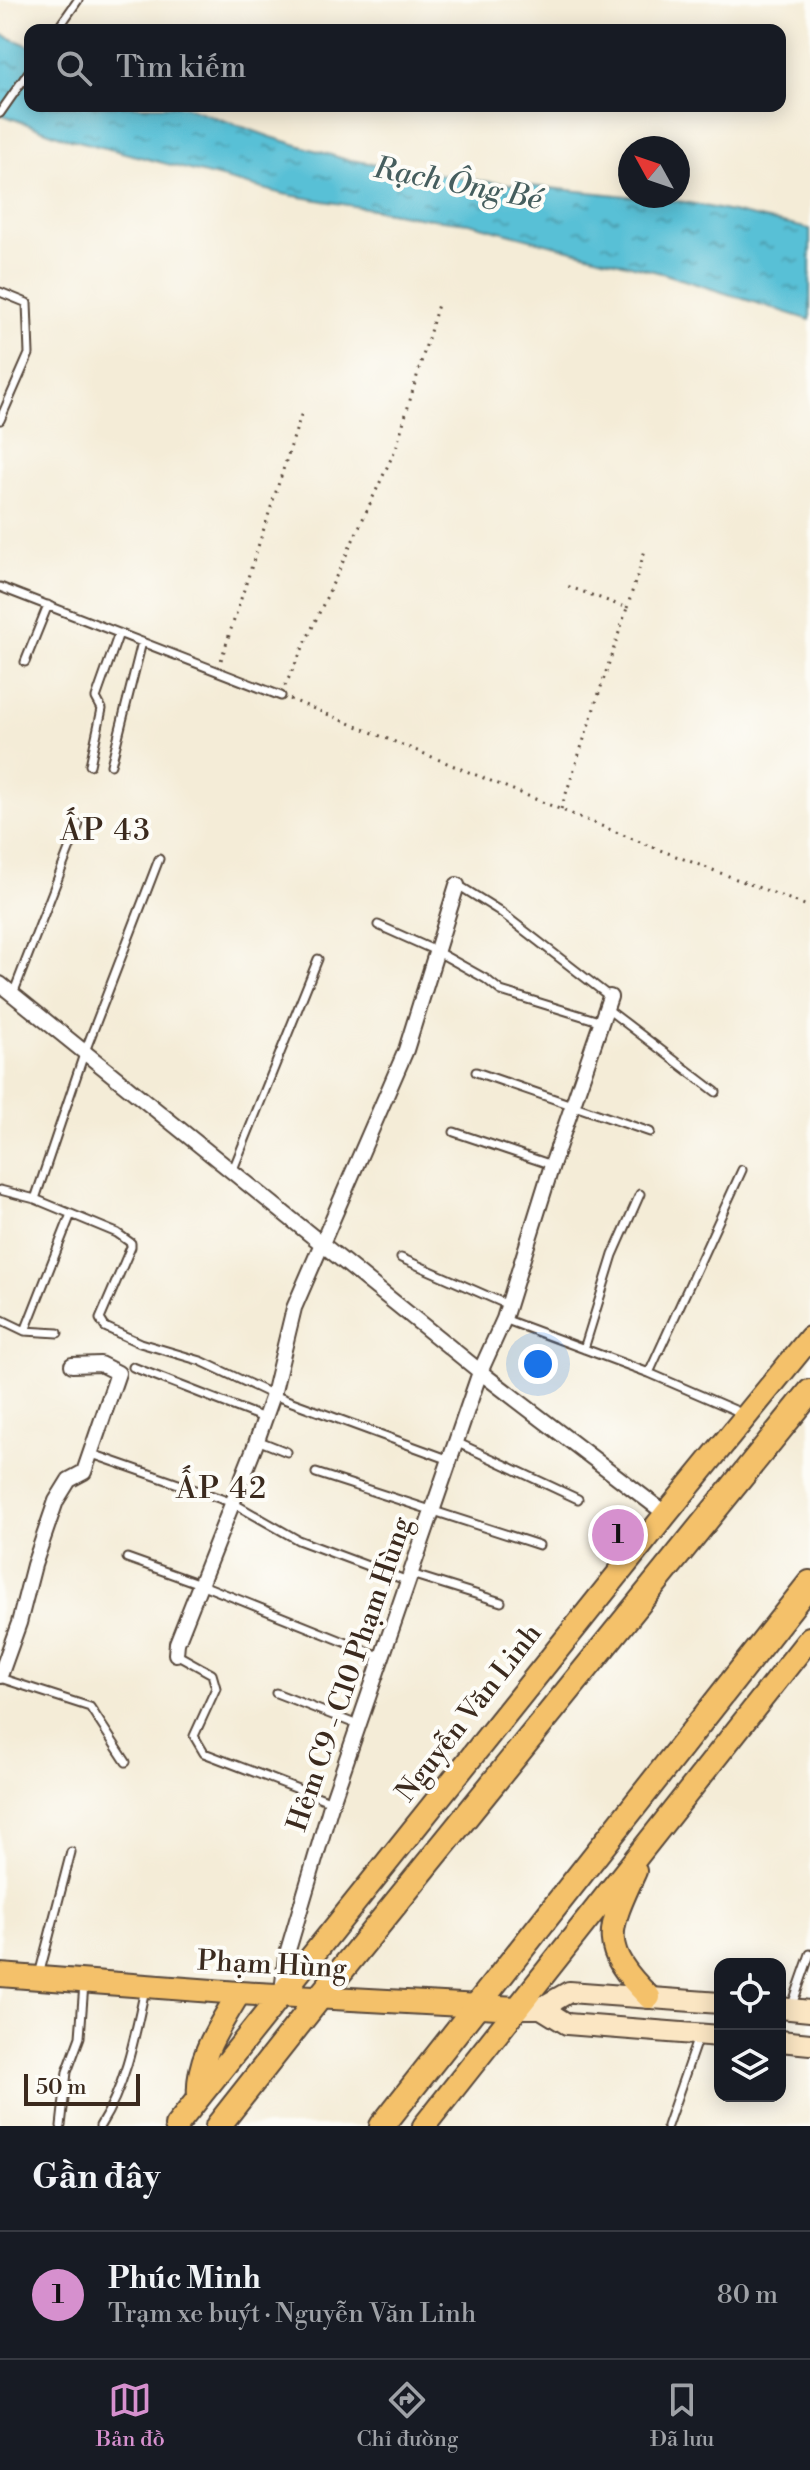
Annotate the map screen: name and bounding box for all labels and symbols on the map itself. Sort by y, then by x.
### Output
north arrow [618,136,690,208]
water label: Rạch Ông Bé [370,147,547,219]
district label: ẤP 43 [59,807,152,850]
your location [518,1344,558,1384]
district label: ẤP 42 [175,1465,268,1508]
pin: 1 [592,1505,644,1565]
street label: Hẻm C9 - C10 Phạm Hùng [280,1512,420,1836]
street label: Nguyễn Văn Linh [389,1617,550,1809]
street label: Phạm Hùng [196,1944,348,1986]
scale bar [24,2070,140,2106]

